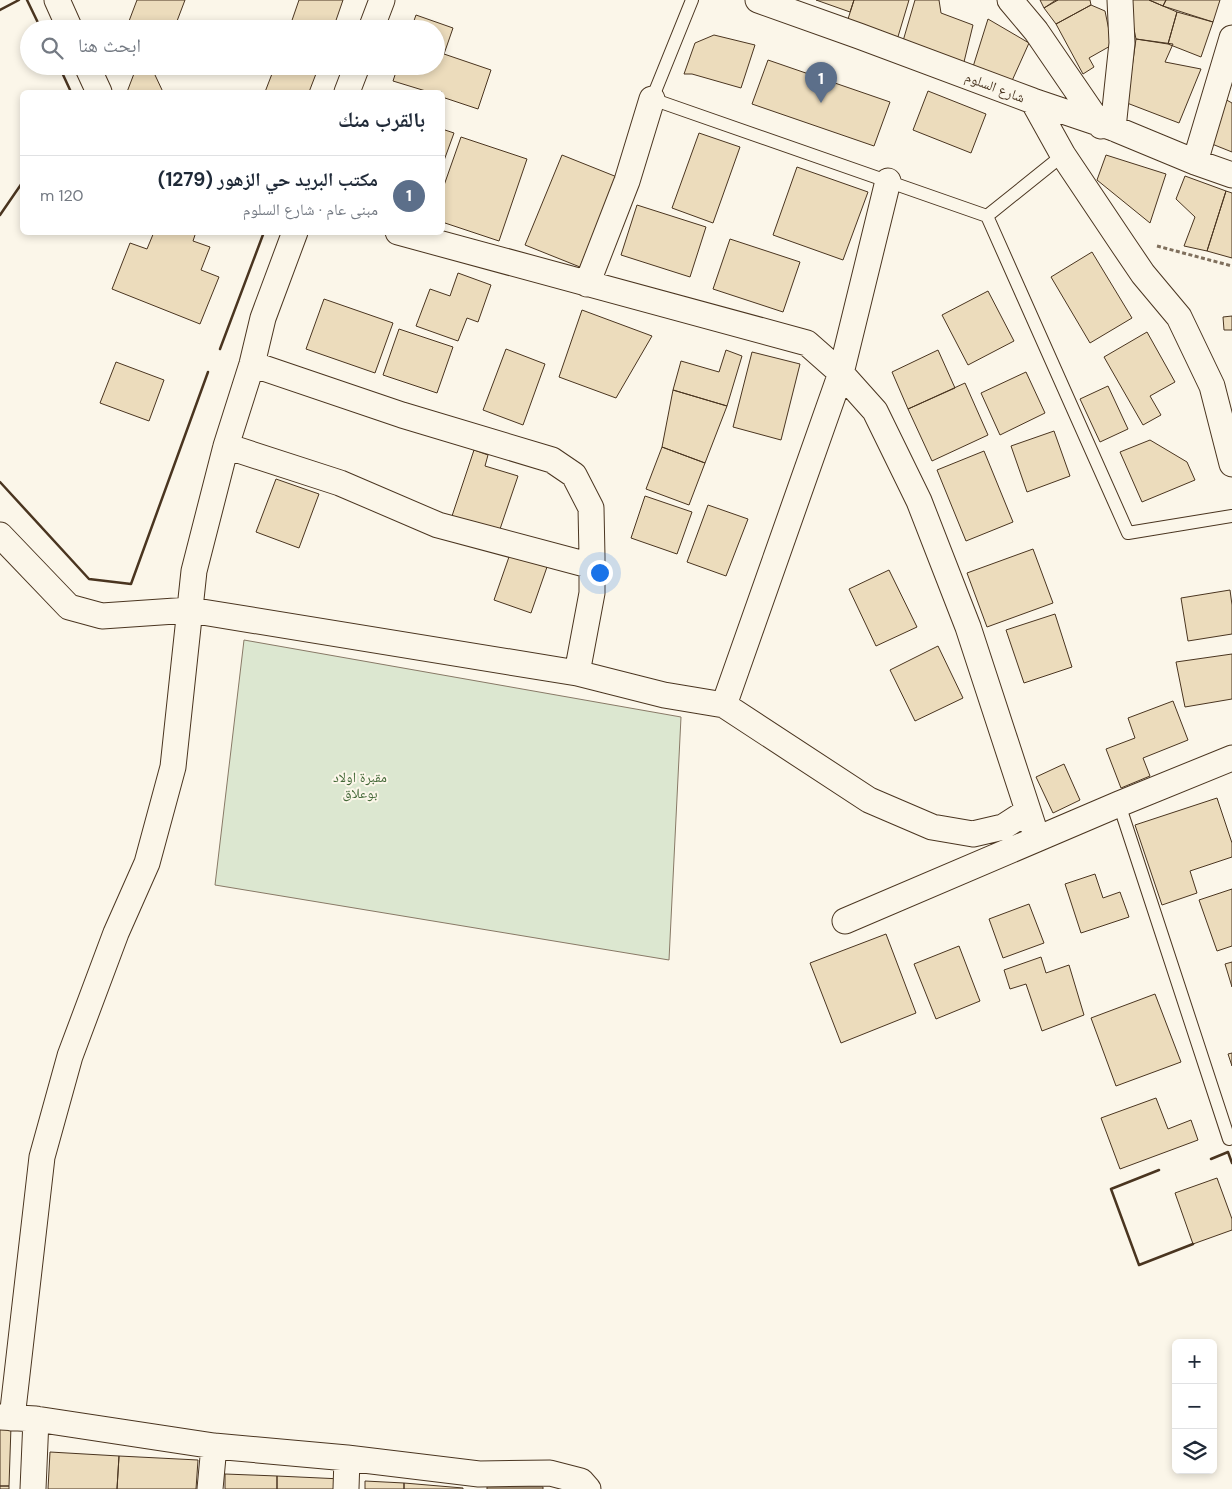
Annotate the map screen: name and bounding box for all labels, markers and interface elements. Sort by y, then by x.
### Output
search box [20,20,445,75]
text: ابحث هنا [78,33,141,58]
icon: search [38,34,66,62]
pin: 1 [805,62,837,103]
street label: شارع السلوم [962,67,1028,108]
text: بالقرب منك [338,106,425,134]
text: مكتب البريد حي الزهور (1279) [158,167,378,192]
text: 120 m [40,185,84,206]
text: 1 [406,185,412,206]
text: مبنى عام · شارع السلوم [243,199,378,220]
your location [587,560,613,586]
park label: مقبرة اولاد بوعلاق [333,768,387,802]
map controls [1172,1339,1217,1474]
button: + [1172,1339,1217,1384]
button: − [1172,1384,1217,1429]
button: layers [1172,1429,1217,1474]

